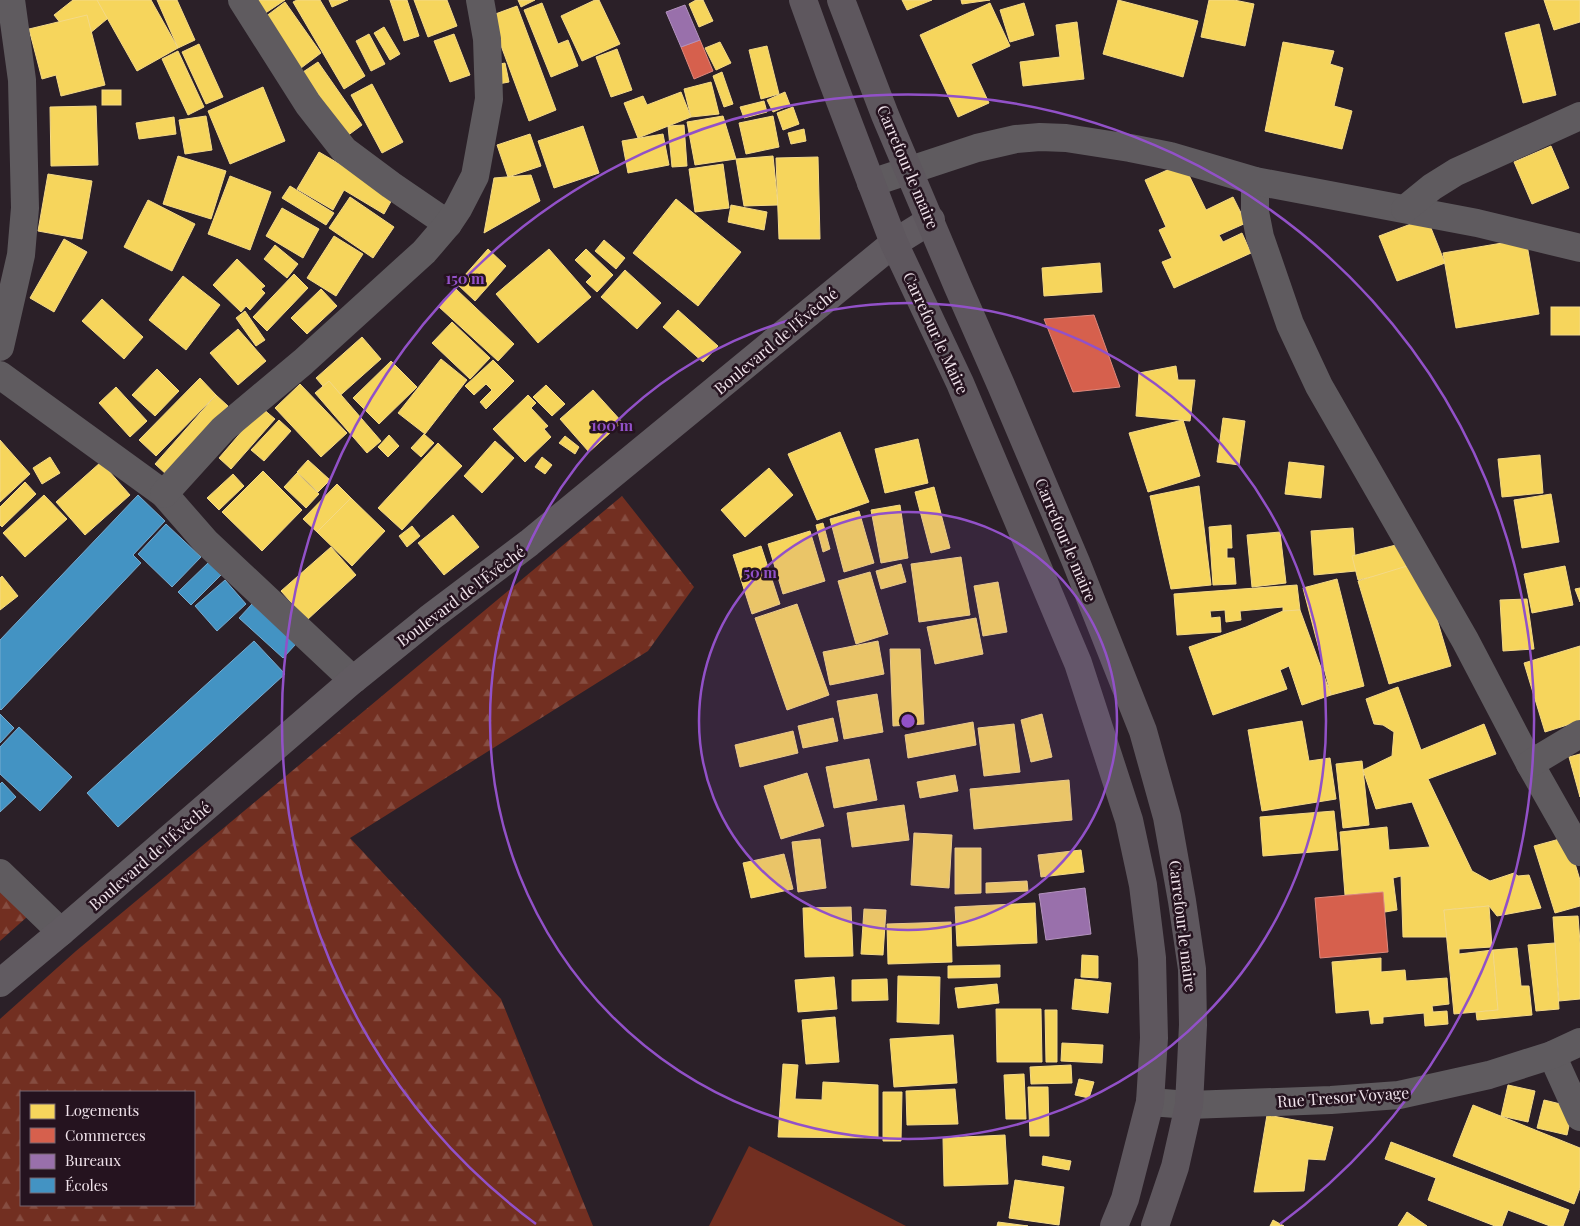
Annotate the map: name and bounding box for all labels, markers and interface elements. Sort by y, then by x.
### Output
street label: Carrefour le maire [873,102,944,232]
text: 150 m [445,268,485,288]
street label: Carrefour le Maire [899,268,974,397]
street label: Boulevard de l'Évêché [709,283,842,399]
text: 100 m [591,415,634,435]
street label: Carrefour le maire [1031,475,1102,605]
street label: Boulevard de l'Évêché [392,540,529,651]
text: 50 m [743,562,777,582]
centre of rings [899,712,917,730]
street label: Boulevard de l'Évêché [84,797,215,915]
street label: Carrefour le maire [1165,859,1202,993]
street label: Rue Tresor Voyage [1276,1081,1410,1112]
legend [20,1091,195,1206]
text: Logements [65,1100,139,1120]
text: Commerces [65,1125,146,1145]
text: Bureaux [65,1150,121,1170]
text: Écoles [65,1175,108,1195]

